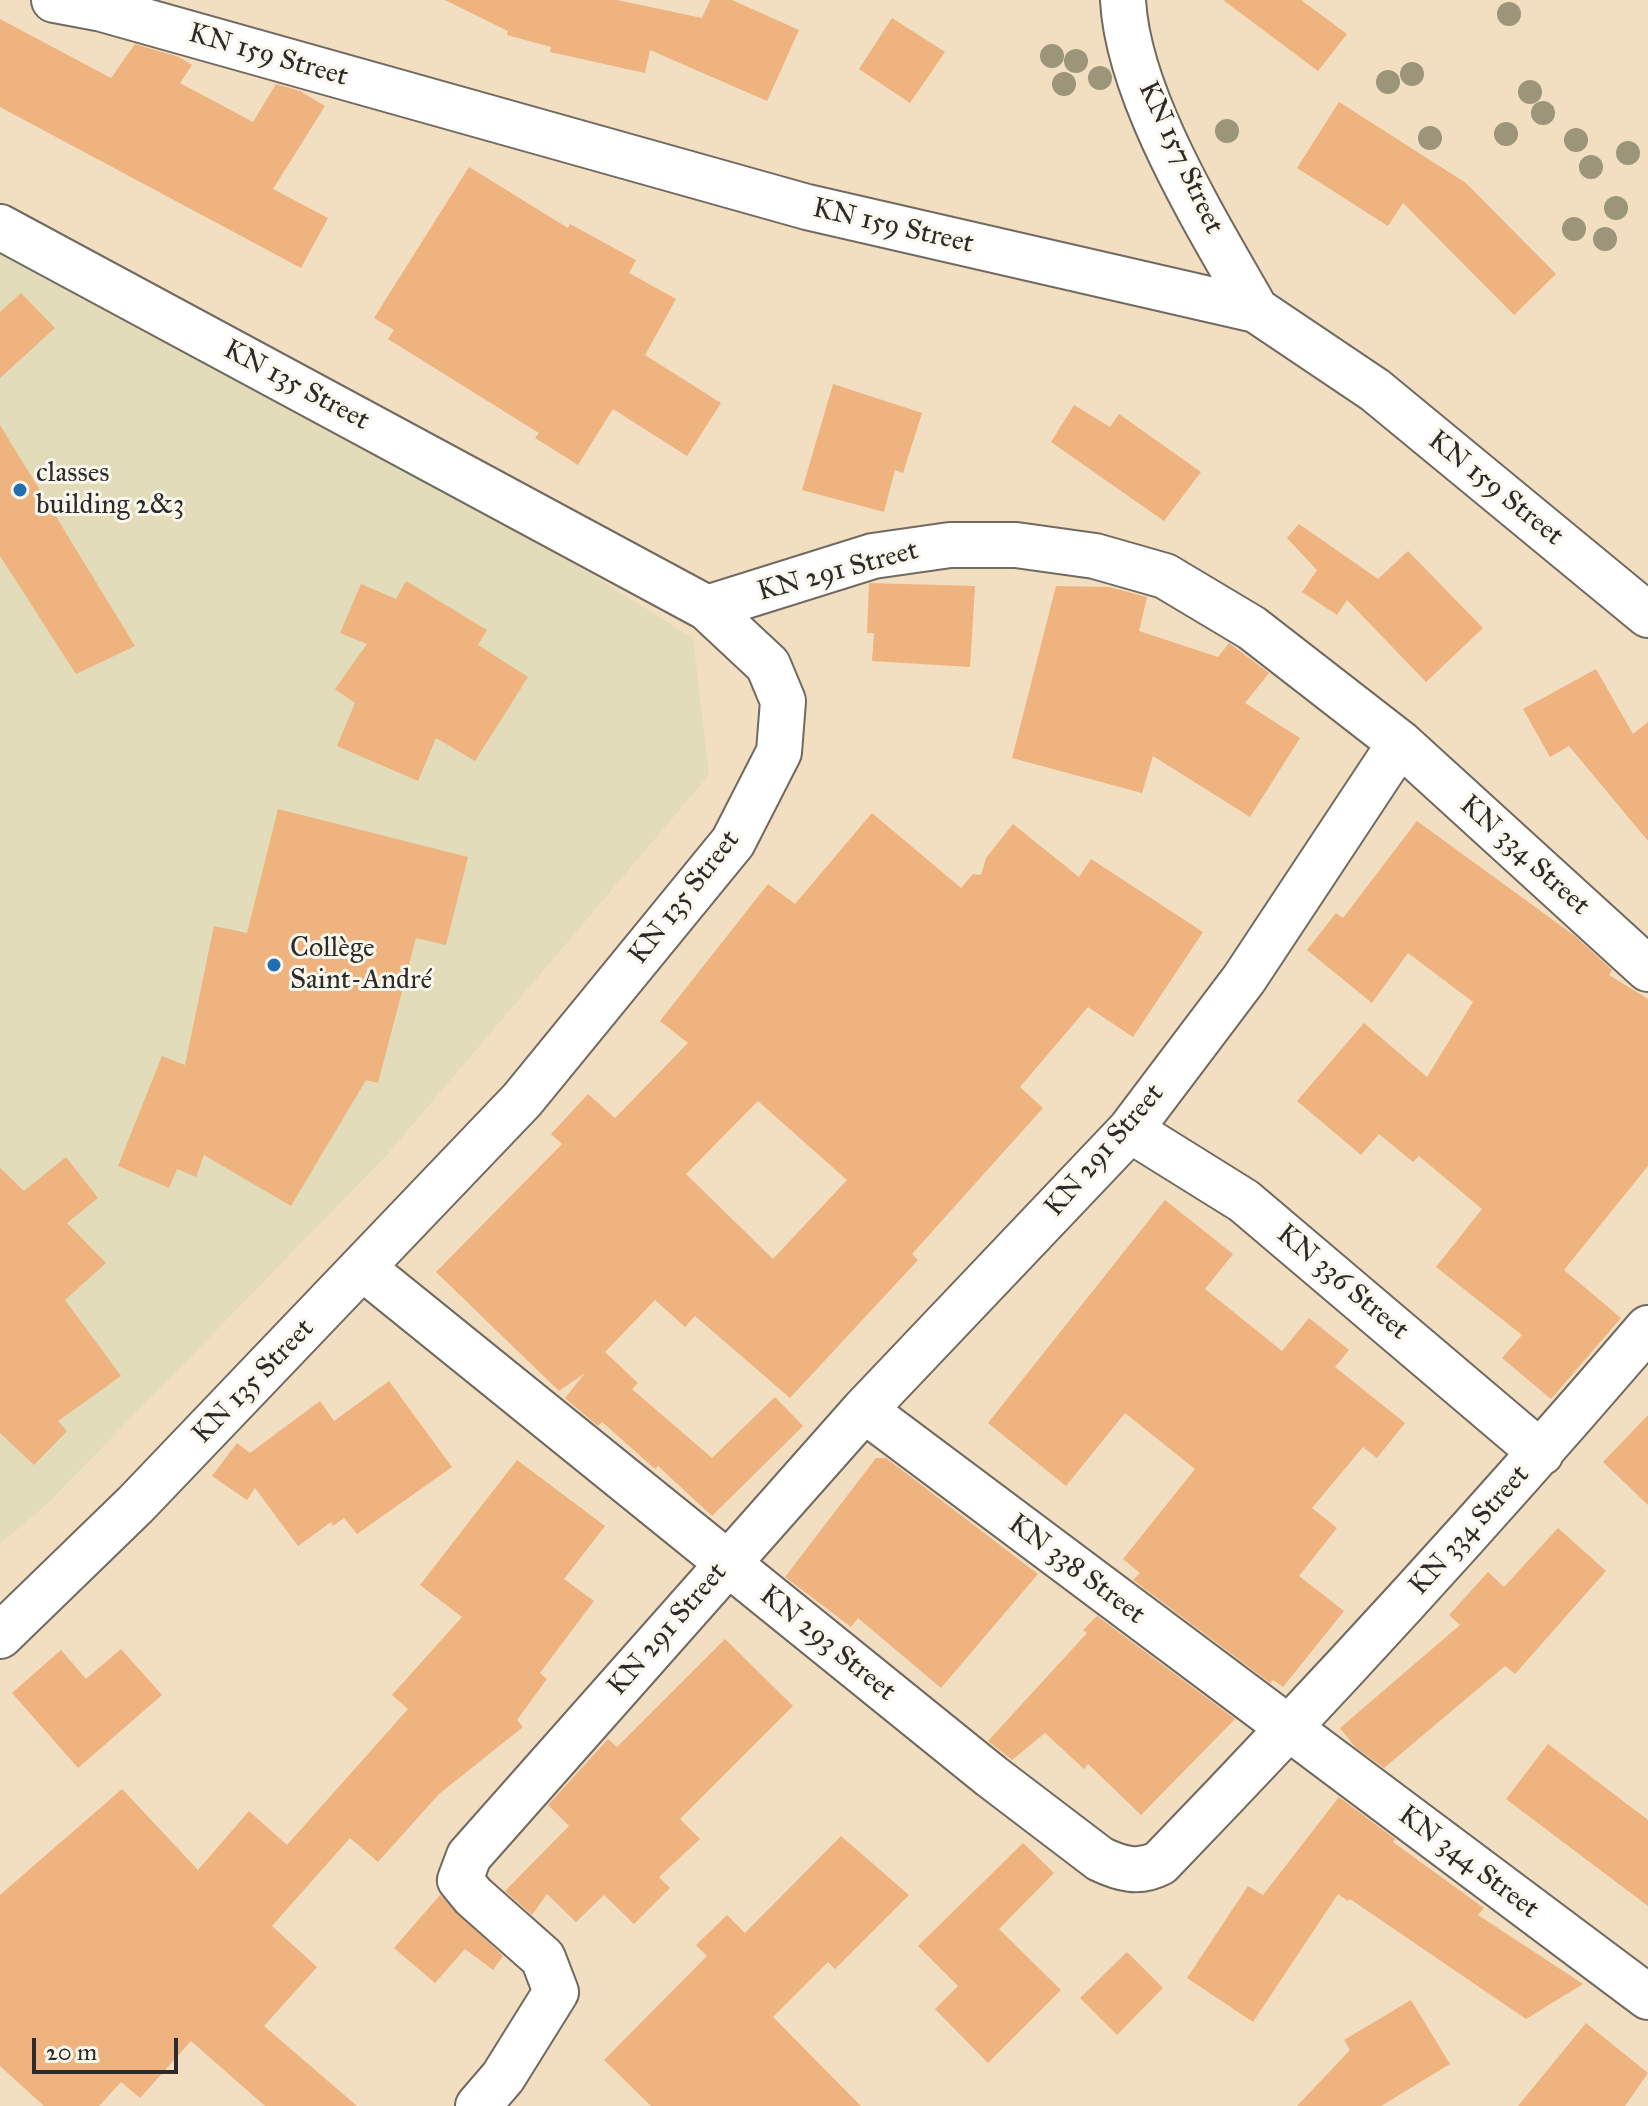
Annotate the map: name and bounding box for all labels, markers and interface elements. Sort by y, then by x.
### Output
street label: KN 159 Street [184,17,352,95]
street label: KN 157 Street [1130,77,1230,239]
street label: KN 159 Street [809,192,977,262]
street label: KN 135 Street [217,333,375,439]
street label: KN 159 Street [1421,424,1569,554]
place label: classes building 2&3 [36,457,184,523]
marker: classes building 2&3 [11,481,29,499]
street label: KN 291 Street [754,534,922,610]
street label: KN 334 Street [1452,789,1596,923]
street label: KN 135 Street [622,824,748,972]
place label: Collège Saint-André [290,932,432,998]
marker: Collège Saint-André [265,956,283,974]
street label: KN 291 Street [1038,1078,1172,1224]
street label: KN 336 Street [1269,1218,1415,1348]
street label: KN 135 Street [186,1313,322,1451]
street label: KN 334 Street [1403,1459,1537,1603]
street label: KN 338 Street [1001,1508,1151,1632]
street label: KN 291 Street [601,1557,735,1703]
street label: KN 293 Street [752,1579,902,1709]
street label: KN 344 Street [1391,1799,1545,1927]
scale bar [36,2022,182,2072]
text: 20 m [46,2037,97,2067]

